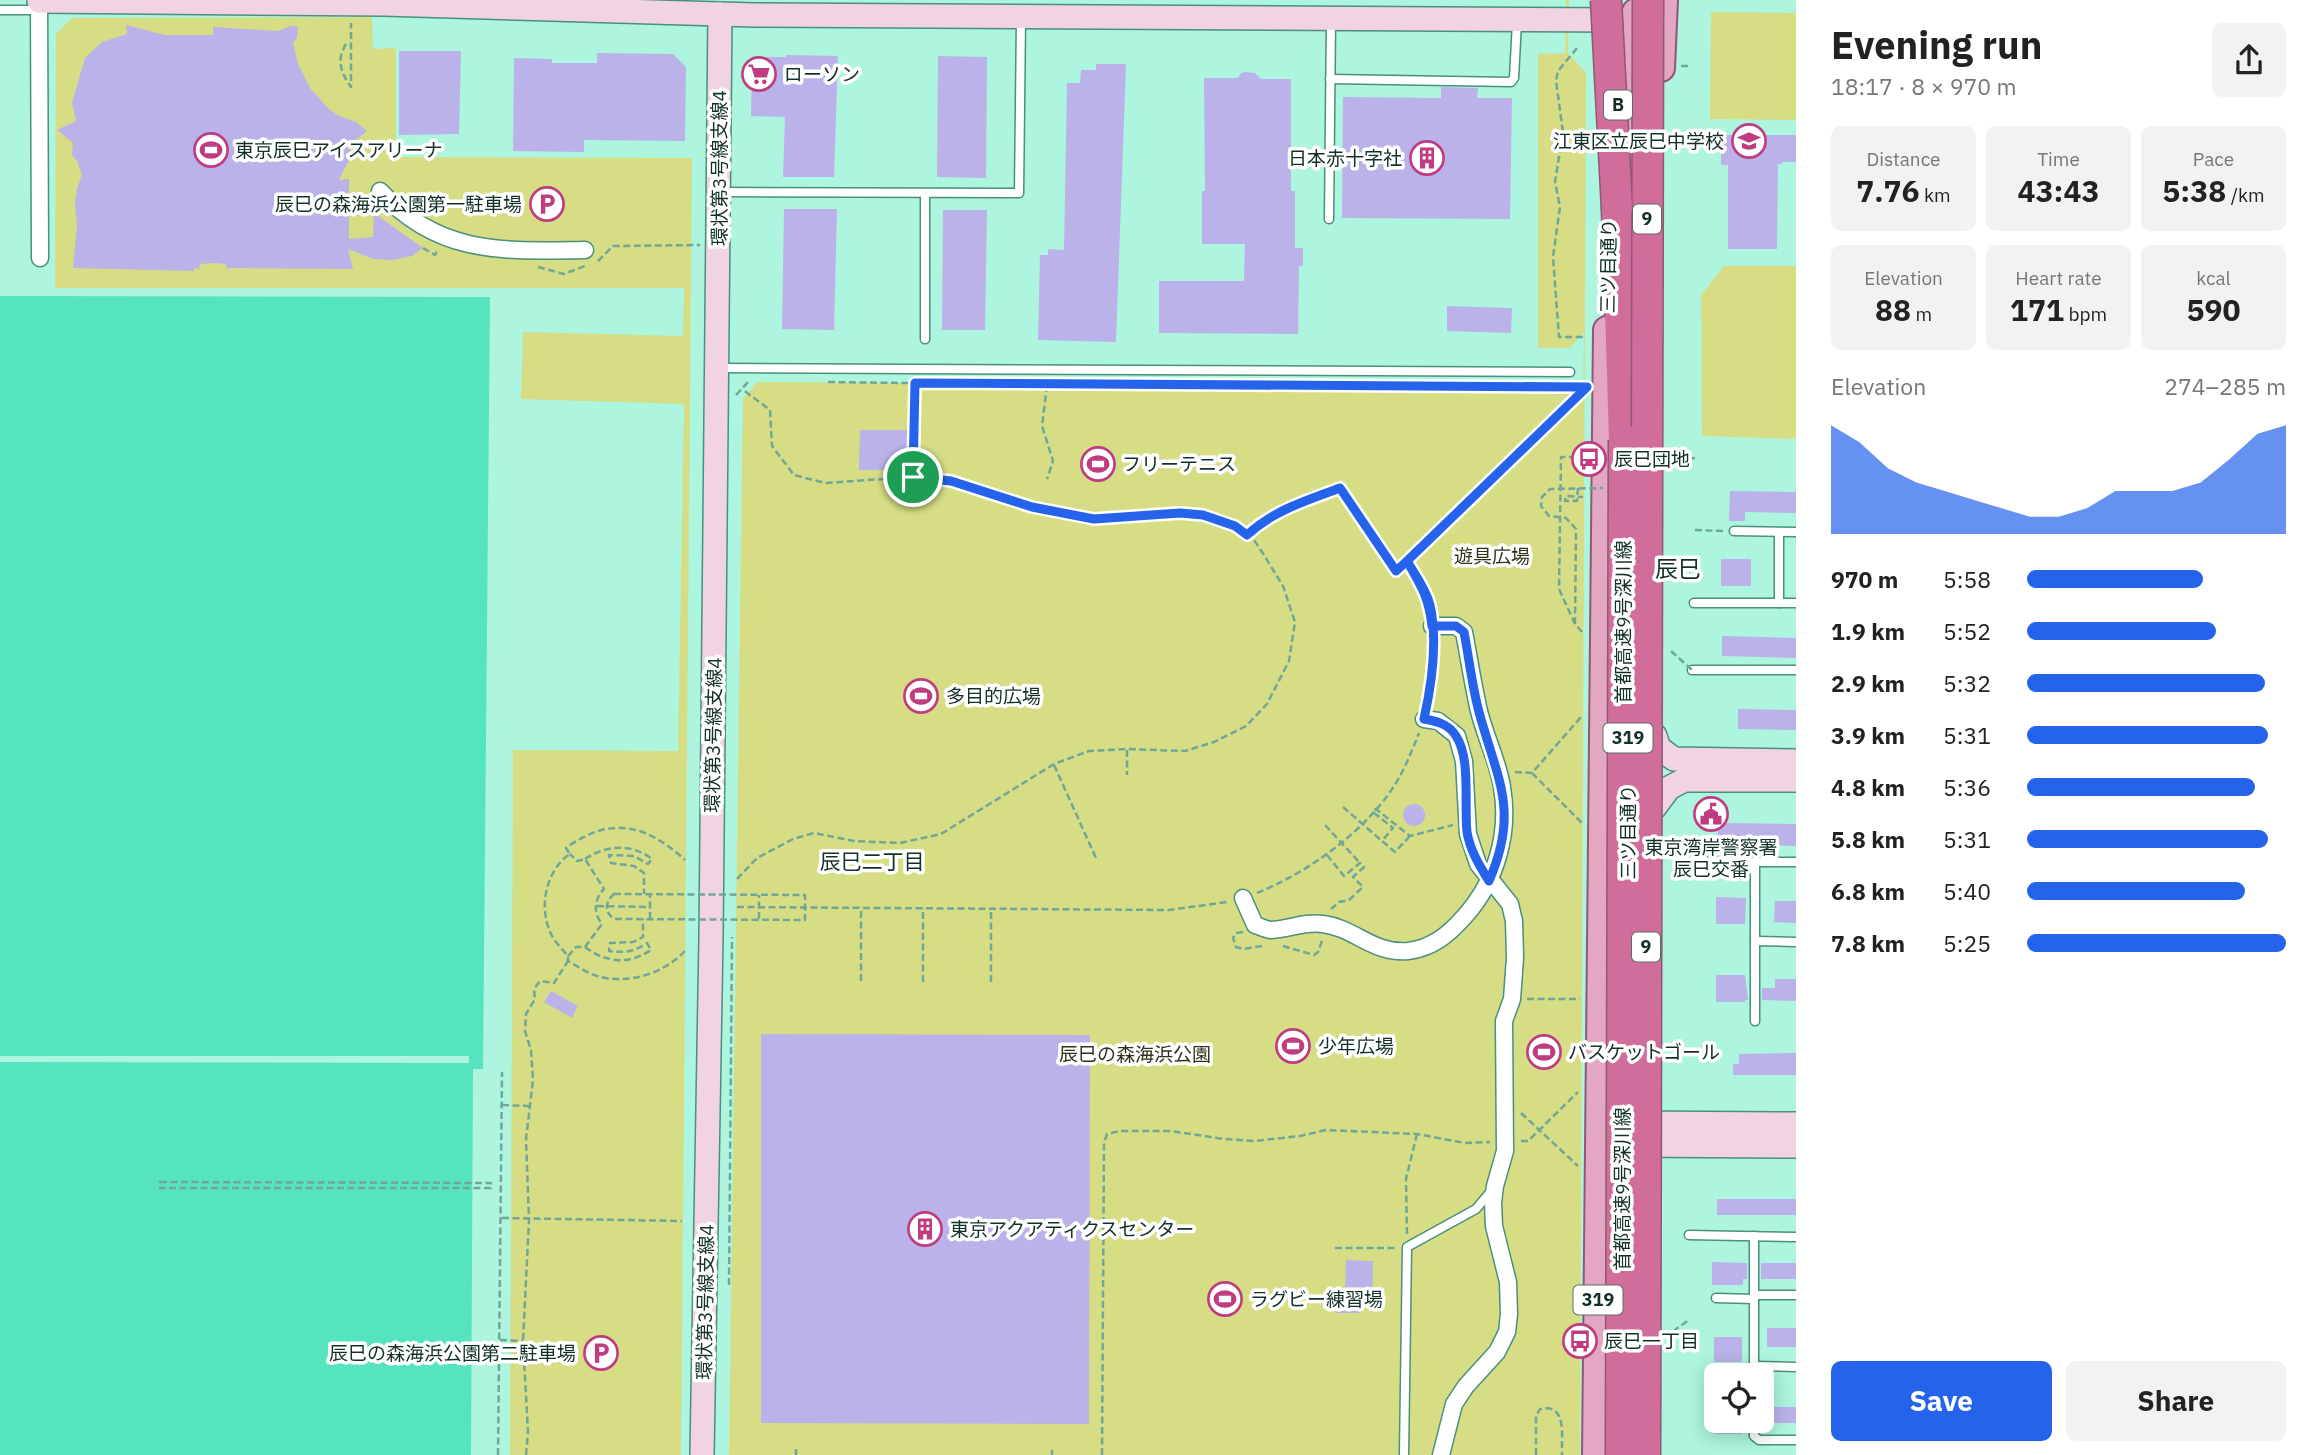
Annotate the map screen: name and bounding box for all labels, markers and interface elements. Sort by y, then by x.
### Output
text: Evening run [1831,20,2042,69]
button: share [2212,23,2286,97]
supermarket icon: ローソン [740,55,778,93]
place label: ローソン [784,62,860,86]
text: 18:17 · 8 × 970 m [1831,71,2017,101]
street label: 環状第3号線支線4 [707,90,731,246]
road number: B [1604,90,1632,120]
school or university icon: 江東区立辰巳中学校 [1730,122,1768,160]
place label: 江東区立辰巳中学校 [1553,129,1724,153]
sports icon: 東京辰巳アイスアリーナ [192,131,230,169]
place label: 東京辰巳アイスアリーナ [235,138,442,162]
building icon: 日本赤十字社 [1408,139,1446,177]
place label: 日本赤十字社 [1288,146,1402,170]
text: Distance [1866,147,1941,171]
text: Time [2037,147,2080,171]
text: Pace [2193,147,2234,171]
text: 7.76 [1856,171,1920,210]
text: 43:43 [2018,171,2099,210]
text: 5:38 [2162,171,2226,210]
text: km [1920,183,1951,207]
text: /km [2226,183,2265,207]
parking icon: 辰巳の森海浜公園第一駐車場 [528,185,566,223]
place label: 辰巳の森海浜公園第一駐車場 [275,192,522,216]
road number: 9 [1633,204,1661,233]
street label: 三ツ目通り [1595,218,1621,314]
text: Elevation [1864,266,1943,290]
text: Heart rate [2015,266,2102,290]
text: kcal [2196,266,2231,290]
text: 88 [1875,290,1911,329]
text: 171 [2010,290,2064,329]
text: 590 [2187,290,2241,329]
text: m [1911,302,1932,326]
text: bpm [2064,302,2107,326]
text: Elevation [1831,371,1926,401]
text: 274–285 m [2164,371,2286,401]
bus stop icon: 辰巳団地 [1570,440,1608,478]
sports icon: フリーテニス [1079,445,1117,483]
pin [883,447,943,507]
place label: 辰巳団地 [1614,447,1690,471]
place label: フリーテニス [1122,452,1236,476]
icon: arrive [894,458,932,496]
street label: 首都高速9号深川線 [1611,540,1635,704]
park label: 遊具広場 [1454,544,1530,568]
district label: 辰巳 [1655,553,1701,583]
text: 970 m [1831,564,1898,594]
text: 5:58 [1943,564,1991,594]
text: 1.9 km [1831,616,1905,646]
text: 5:52 [1943,616,1991,646]
street label: 環状第3号線支線4 [700,657,726,813]
text: 2.9 km [1831,668,1905,698]
text: 5:32 [1943,668,1991,698]
sports icon: 多目的広場 [902,677,940,715]
place label: 多目的広場 [946,684,1041,708]
text: 3.9 km [1831,720,1905,750]
text: 5:31 [1943,720,1991,750]
road number: 319 [1604,724,1652,752]
text: 4.8 km [1831,772,1905,802]
text: 5:36 [1943,772,1991,802]
street label: 三ツ目通り [1616,784,1640,880]
public building icon: 東京湾岸警察署 辰巳交番 [1692,795,1730,833]
text: 5.8 km [1831,824,1905,854]
text: 5:31 [1943,824,1991,854]
place label: 東京湾岸警察署 辰巳交番 [1644,835,1778,881]
district label: 辰巳二丁目 [820,847,925,875]
text: 6.8 km [1831,876,1905,906]
text: 5:40 [1943,876,1991,906]
text: 7.8 km [1831,928,1905,958]
text: 5:25 [1943,928,1991,958]
road number: 9 [1632,932,1660,962]
sports icon: 少年広場 [1274,1027,1312,1065]
sports icon: バスケットゴール [1525,1033,1563,1071]
place label: 少年広場 [1318,1034,1394,1058]
place label: バスケットゴール [1568,1040,1720,1064]
park label: 辰巳の森海浜公園 [1059,1042,1211,1066]
street label: 首都高速9号深川線 [1610,1107,1634,1271]
building icon: 東京アクアティクスセンター [906,1210,944,1248]
place label: 東京アクアティクスセンター [950,1217,1194,1241]
street label: 環状第3号線支線4 [692,1224,718,1380]
sports icon: ラグビー練習場 [1206,1280,1244,1318]
road number: 319 [1574,1286,1622,1315]
place label: ラグビー練習場 [1250,1287,1383,1311]
bus stop icon: 辰巳一丁目 [1561,1322,1599,1360]
place label: 辰巳一丁目 [1604,1329,1699,1353]
parking icon: 辰巳の森海浜公園第二駐車場 [582,1334,620,1372]
place label: 辰巳の森海浜公園第二駐車場 [329,1341,576,1365]
button: Save [1831,1361,2052,1441]
button: Share [2066,1361,2286,1441]
map controls [1704,1363,1774,1433]
button: locate [1704,1363,1774,1433]

